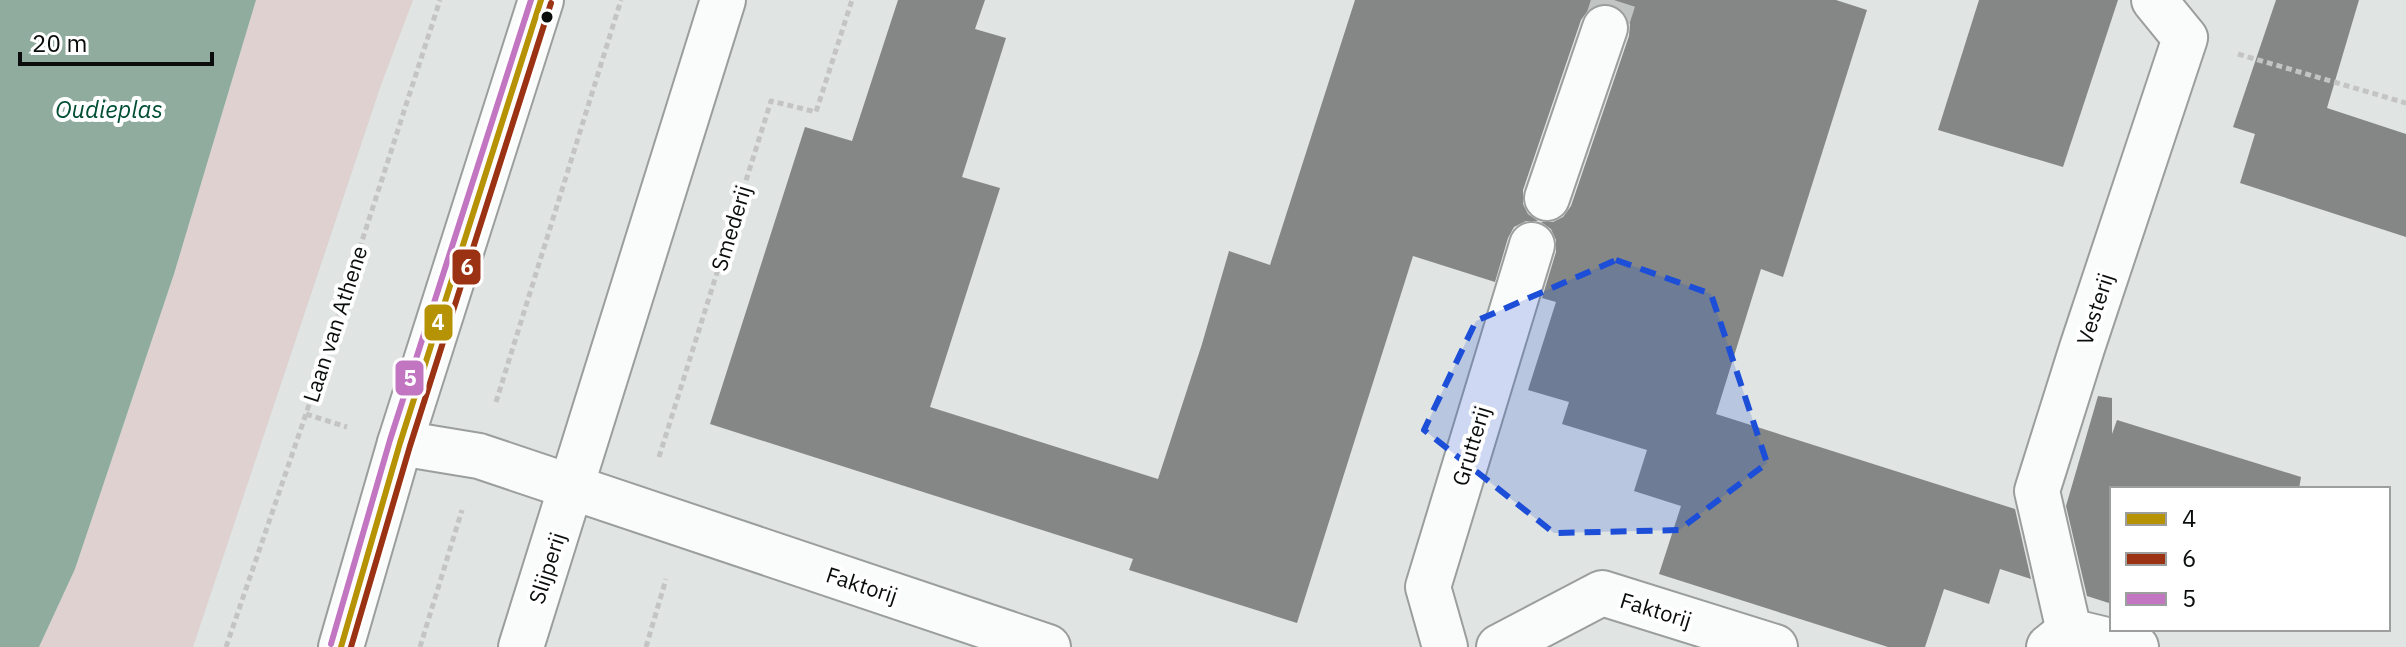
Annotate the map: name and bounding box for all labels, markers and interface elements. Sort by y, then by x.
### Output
unlabelled marker [539,9,555,25]
scale bar [20,16,212,66]
text: 20 m [32,27,87,59]
water label: Oudieplas [55,93,163,125]
street label: Smederij [704,182,757,274]
street label: Laan van Athene [296,242,374,406]
line badge: 6 [451,248,482,286]
text: 6 [460,252,474,281]
street label: Vesterij [2069,269,2120,349]
line badge: 4 [423,303,454,342]
text: 4 [431,307,445,336]
line badge: 5 [394,359,425,397]
text: 5 [403,363,417,392]
street label: Grutterij [1445,402,1496,489]
legend [2110,487,2390,631]
text: 4 [2182,502,2196,534]
street label: Slijperij [521,528,572,607]
text: 6 [2182,542,2196,574]
street label: Faktorij [823,559,902,610]
text: 5 [2182,582,2196,614]
street label: Faktorij [1617,585,1696,634]

